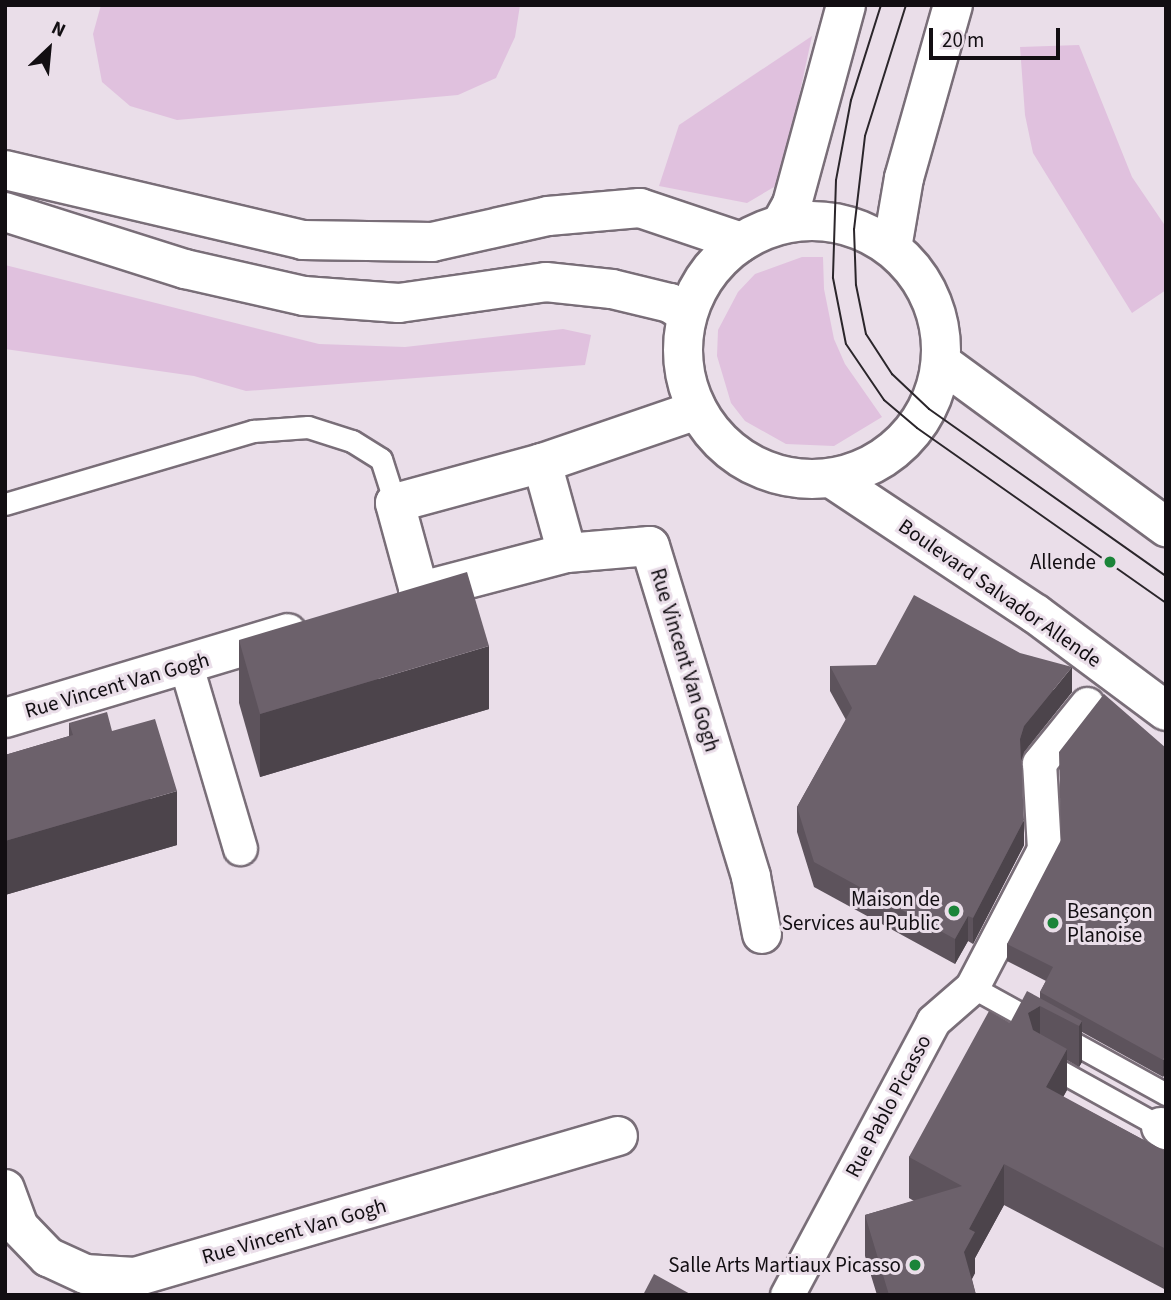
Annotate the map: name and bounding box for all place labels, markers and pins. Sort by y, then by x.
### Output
place label: Allende [1030,549,1096,575]
marker: Allende [1102,554,1118,570]
place label: Maison de Services au Public [782,886,940,936]
place label: Besançon Planoise [1067,898,1153,948]
marker: Maison de Services au Public [946,903,962,919]
marker: Besançon Planoise [1045,915,1061,931]
place label: Salle Arts Martiaux Picasso [668,1252,901,1278]
marker: Salle Arts Martiaux Picasso [907,1257,923,1273]

